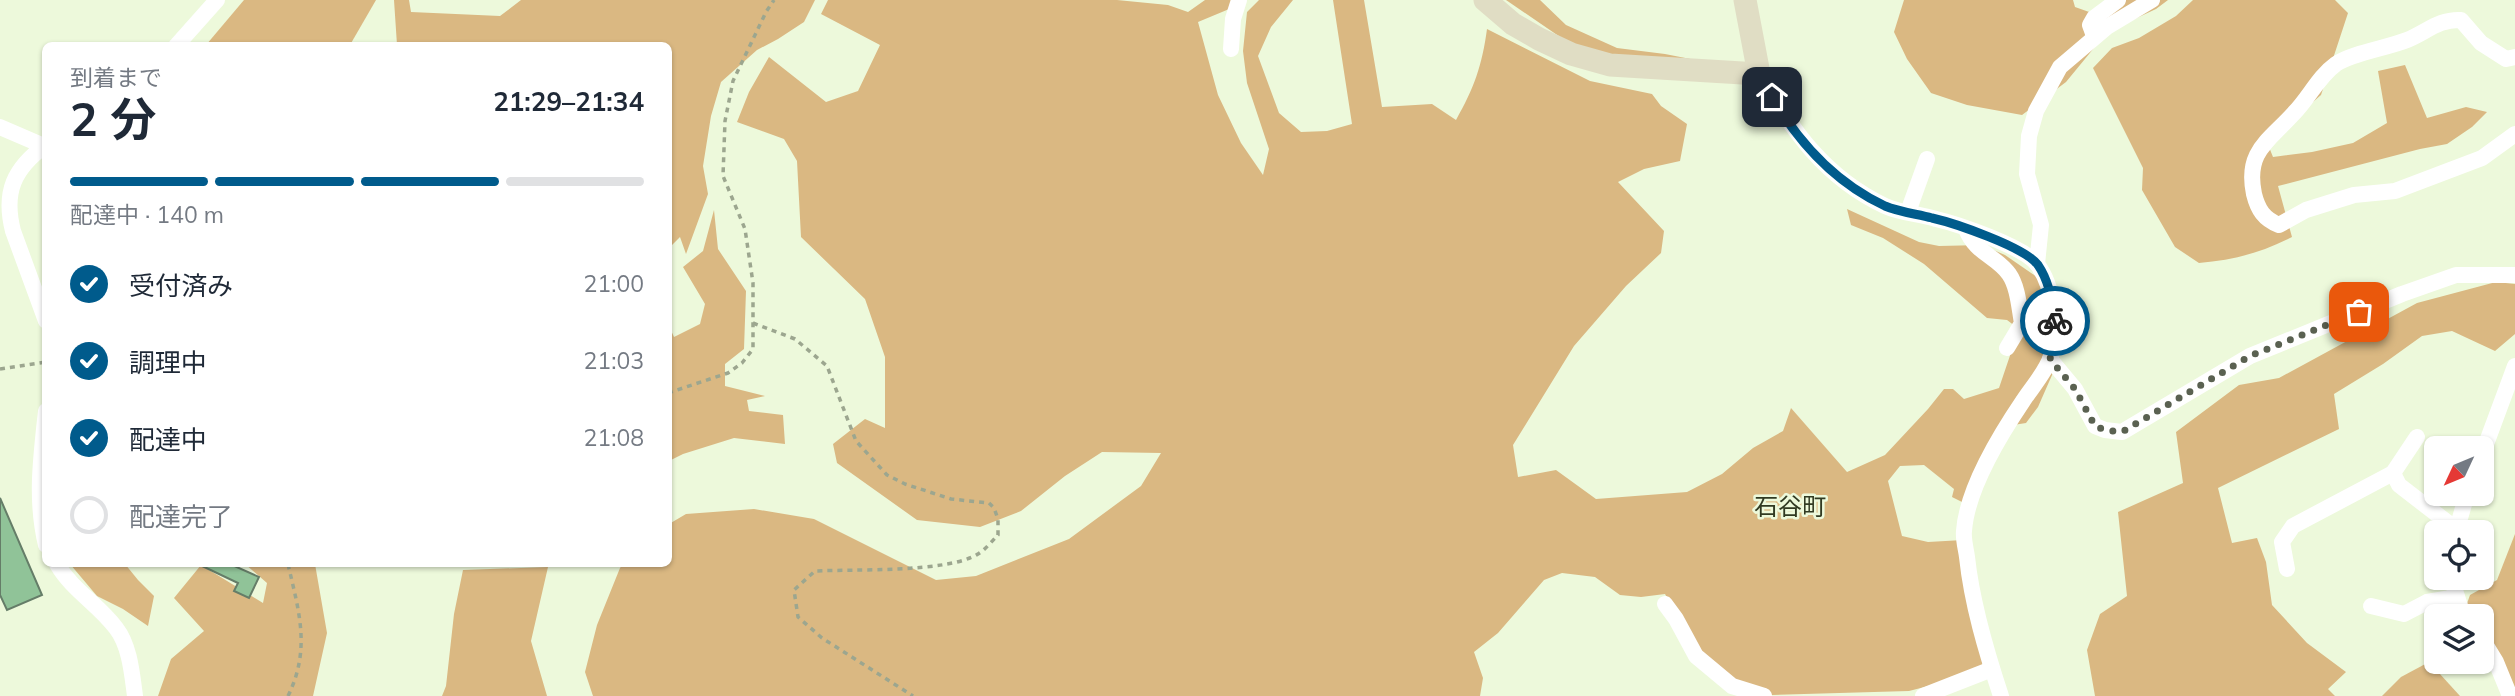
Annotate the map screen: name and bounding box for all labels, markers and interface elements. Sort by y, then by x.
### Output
text: 到着まで [70,63,162,92]
pin [1742,67,1802,127]
icon: home [1753,78,1791,116]
text: 21:29–21:34 [493,85,644,118]
text: 2 分 [70,90,156,148]
text: 配達中 · 140 m [70,200,224,229]
icon: check [70,265,108,303]
text: 受付済み [129,269,233,302]
text: 21:00 [584,269,644,298]
pin [2329,282,2389,342]
courier [2020,286,2090,356]
icon: bag [2340,293,2378,331]
icon: bike [2036,302,2074,340]
icon: check [70,342,108,380]
text: 調理中 [129,346,207,379]
text: 21:03 [584,346,644,375]
icon: check [70,419,108,457]
text: 配達中 [129,423,207,456]
text: 21:08 [584,423,644,452]
north arrow [2424,436,2494,506]
map controls [2424,436,2494,674]
district label: 石谷町 [1754,491,1826,521]
text: 配達完了 [129,500,233,533]
button: locate [2424,520,2494,590]
button: layers [2424,604,2494,674]

